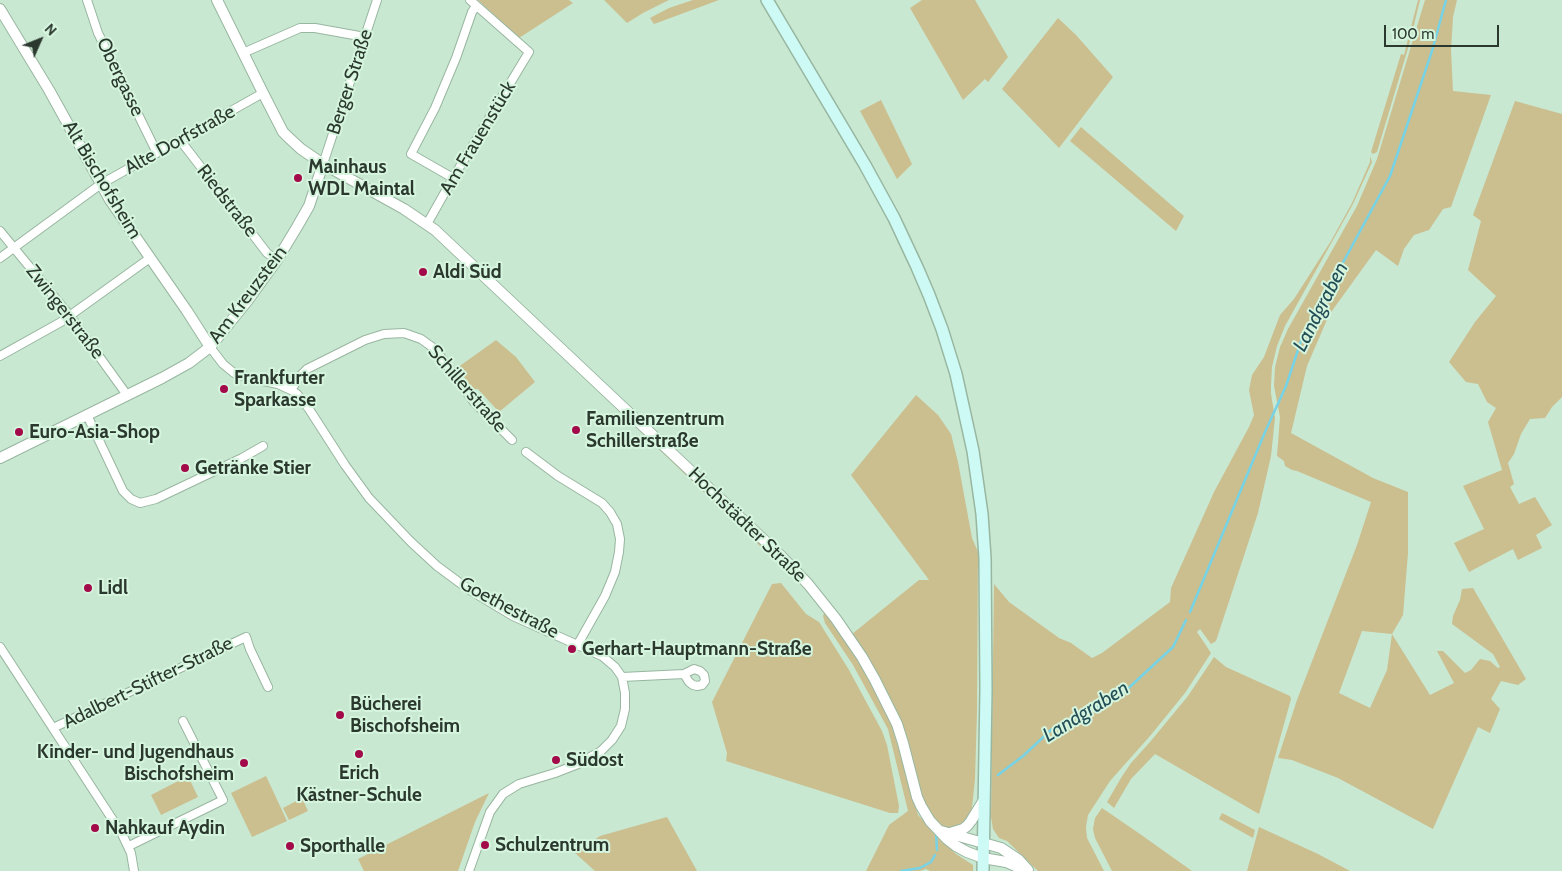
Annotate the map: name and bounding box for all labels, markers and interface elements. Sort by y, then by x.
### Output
north arrow [15,15,65,65]
scale bar [1387,15,1502,47]
text: N [41,20,61,39]
text: 100 m [1392,25,1434,43]
street label: Berger Straße [322,27,378,137]
street label: Obergasse [91,34,149,120]
street label: Am Frauenstück [435,77,521,199]
street label: Alte Dorfstraße [121,100,239,180]
street label: Alt Bischofsheim [58,117,146,243]
place label: Mainhaus WDL Maintal [308,156,415,200]
street label: Riedstraße [192,160,262,242]
marker: Mainhaus WDL Maintal [292,172,304,184]
street label: Am Kreuzstein [204,242,292,348]
water label: Landgraben [1288,258,1354,356]
street label: Zwingerstraße [21,260,109,364]
place label: Aldi Süd [433,261,502,283]
marker: Aldi Süd [417,266,429,278]
street label: Schillerstraße [423,341,511,437]
place label: Frankfurter Sparkasse [234,367,324,411]
marker: Frankfurter Sparkasse [218,383,230,395]
place label: Familienzentrum Schillerstraße [586,408,724,452]
place label: Euro-Asia-Shop [29,421,160,443]
marker: Familienzentrum Schillerstraße [570,424,582,436]
marker: Euro-Asia-Shop [13,426,25,438]
place label: Getränke Stier [195,457,311,479]
marker: Getränke Stier [179,462,191,474]
street label: Hochstädter Straße [683,463,811,587]
street label: Goethestraße [455,572,563,644]
place label: Lidl [98,577,128,599]
marker: Lidl [82,582,94,594]
street label: Adalbert-Stifter-Straße [59,632,237,734]
place label: Gerhart-Hauptmann-Straße [582,638,812,660]
marker: Gerhart-Hauptmann-Straße [566,643,578,655]
water label: Landgraben [1039,676,1133,748]
place label: Bücherei Bischofsheim [350,693,460,737]
marker: Bücherei Bischofsheim [334,709,346,721]
place label: Kinder- und Jugendhaus Bischofsheim [37,741,234,785]
marker: Erich Kästner-Schule [353,748,365,760]
place label: Südost [566,749,624,771]
marker: Südost [550,754,562,766]
marker: Kinder- und Jugendhaus Bischofsheim [238,757,250,769]
place label: Erich Kästner-Schule [296,762,422,806]
place label: Nahkauf Aydin [105,817,225,839]
marker: Nahkauf Aydin [89,822,101,834]
place label: Schulzentrum [495,834,609,856]
place label: Sporthalle [300,835,385,857]
marker: Schulzentrum [479,839,491,851]
marker: Sporthalle [284,840,296,852]

